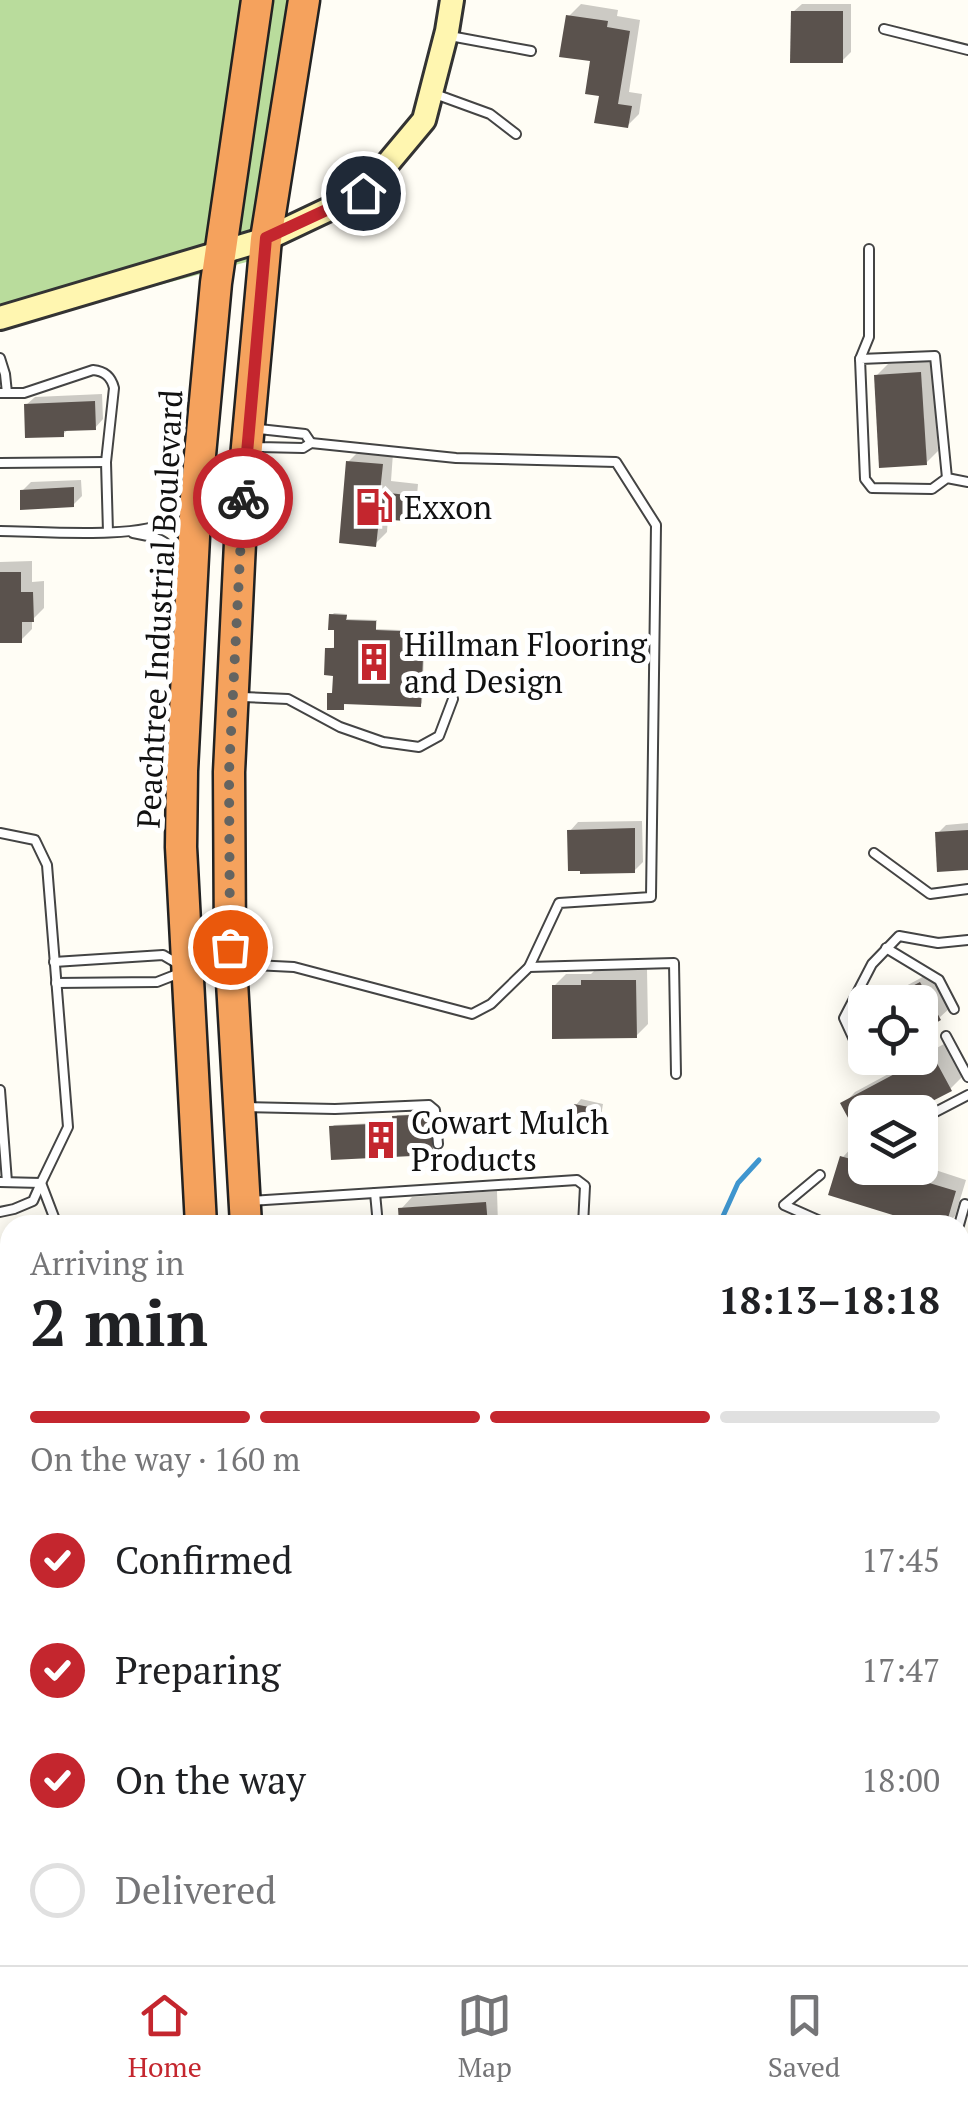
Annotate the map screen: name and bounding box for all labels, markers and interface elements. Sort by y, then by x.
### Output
pin [321,151,406,236]
icon: home [336,166,391,221]
street label: Peachtree Industrial Boulevard [127,388,191,829]
courier [193,448,293,548]
icon: bike [216,471,271,526]
fuel station icon: Exxon [353,486,395,528]
place label: Exxon [404,486,492,528]
place label: Hillman Flooring and Design [404,623,648,702]
building icon: Hillman Flooring and Design [353,641,395,683]
pin [188,905,273,990]
icon: bag [203,920,258,975]
map controls [848,985,938,1185]
button: locate [848,985,938,1075]
button: layers [848,1095,938,1185]
place label: Cowart Mulch Products [411,1101,609,1180]
building icon: Cowart Mulch Products [360,1119,402,1161]
text: Arriving in [30,1242,184,1284]
text: 18:13–18:18 [718,1275,940,1325]
text: 2 min [30,1278,208,1365]
text: On the way · 160 m [30,1438,300,1480]
icon: check [30,1533,85,1588]
text: Confirmed [115,1535,293,1585]
text: 17:45 [861,1539,940,1581]
icon: check [30,1643,85,1698]
text: Preparing [115,1645,281,1695]
text: 17:47 [861,1649,940,1691]
icon: check [30,1753,85,1808]
text: On the way [115,1755,306,1805]
text: 18:00 [861,1759,940,1801]
text: Delivered [115,1865,276,1915]
tab: Home [128,1988,202,2085]
tab: Map [457,1988,512,2085]
tab: Saved [768,1988,840,2085]

